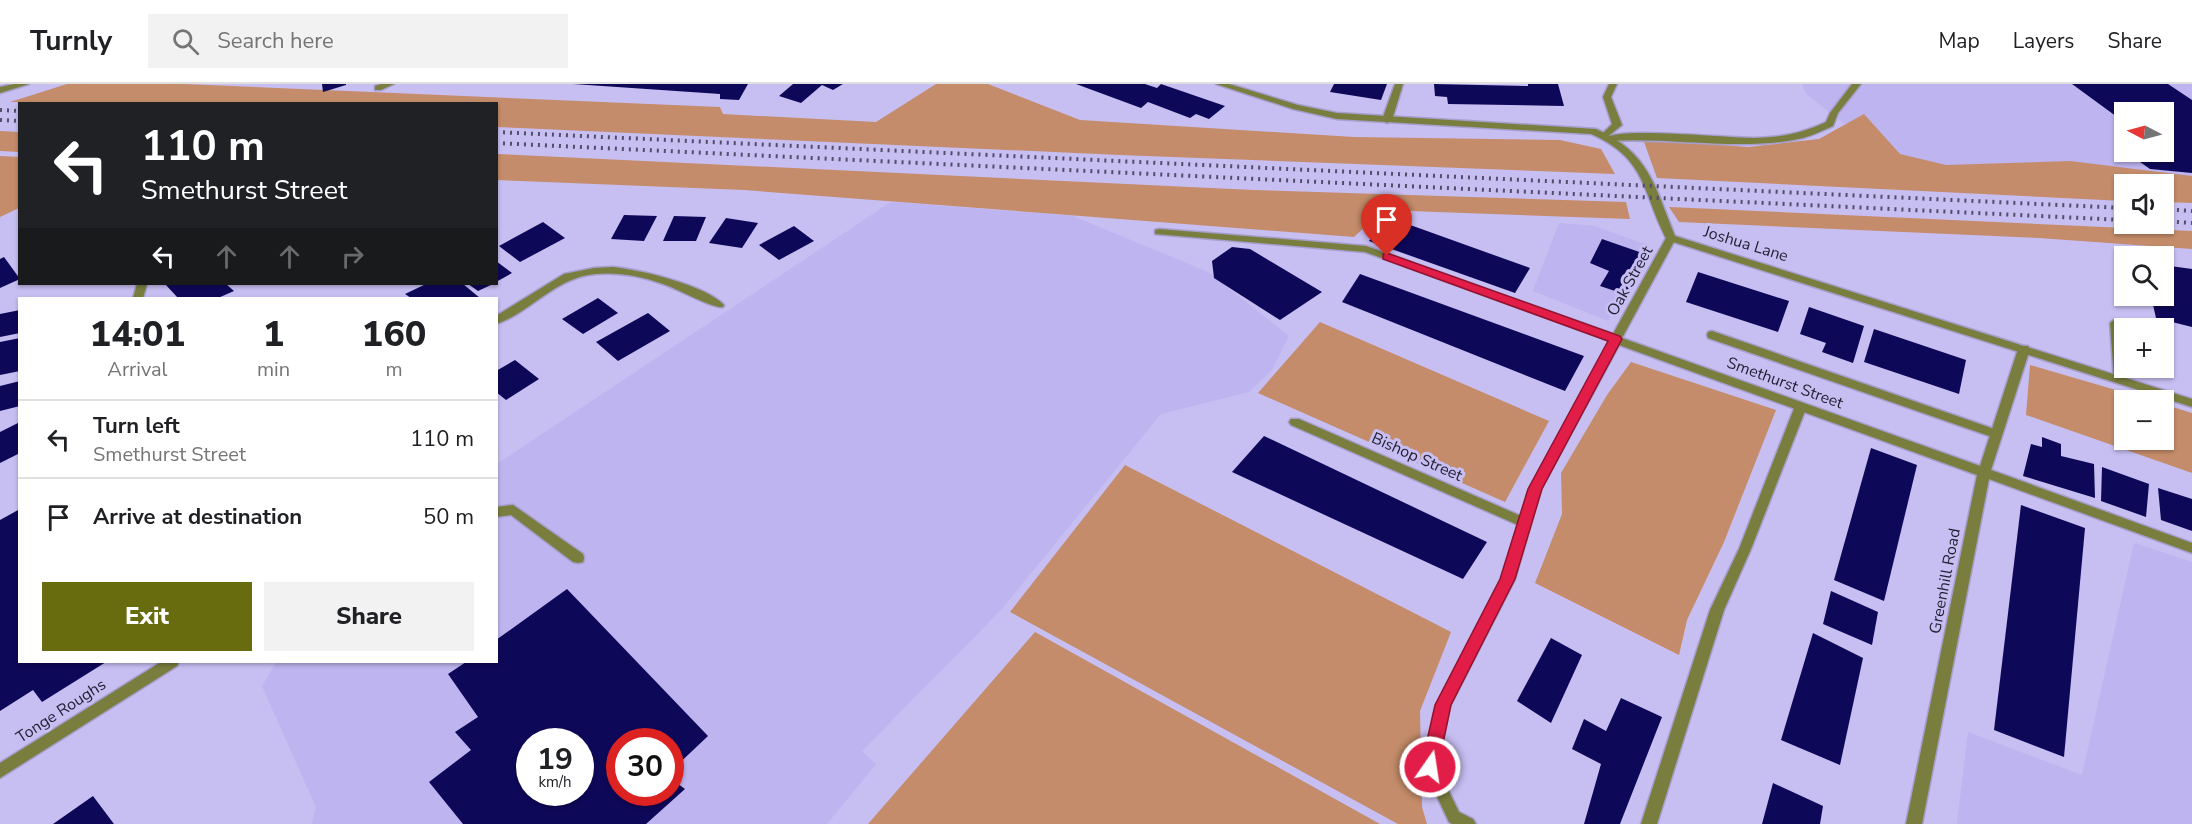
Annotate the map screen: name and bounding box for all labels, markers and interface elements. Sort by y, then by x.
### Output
search box [148,14,568,68]
text: Turnly [30,22,112,60]
icon: search [169,25,202,58]
text: Search here [217,26,334,56]
text: Map [1938,27,1980,55]
text: Layers [2013,27,2074,55]
text: Share [2107,27,2162,55]
north arrow [2114,102,2174,162]
map controls [2114,102,2174,450]
text: 110 m [141,118,265,175]
icon: left [42,126,120,204]
text: Smethurst Street [141,172,347,209]
button: sound [2114,174,2174,234]
pin [1361,194,1412,256]
icon: arrive [1370,203,1403,236]
street label: Joshua Lane [1700,220,1791,267]
icon: left [147,240,180,273]
icon: ahead [210,240,243,273]
icon: ahead [273,240,306,273]
icon: right [336,240,369,273]
street label: Oak Street [1602,242,1658,320]
button: search [2114,246,2174,306]
text: 14:01 [90,310,185,359]
text: 1 [263,310,284,359]
text: 160 [362,310,426,359]
button: + [2114,318,2174,378]
street label: Smethurst Street [1724,352,1847,414]
text: Arrival [107,356,168,383]
text: min [257,356,290,383]
text: m [385,356,403,383]
button: − [2114,390,2174,450]
text: Turn left [93,411,180,441]
icon: left [42,423,75,456]
text: 110 m [410,424,474,454]
street label: Bishop Street [1368,427,1466,487]
text: Smethurst Street [93,441,246,468]
icon: arrive [42,501,75,534]
text: Arrive at destination [93,502,302,532]
text: 50 m [423,502,474,532]
street label: Greenhill Road [1924,526,1966,636]
button: Exit [42,582,252,651]
button: Share [264,582,474,651]
street label: Tonge Roughs [12,674,110,748]
speed limit sign: 30 [606,728,684,806]
position arrow [1398,735,1462,799]
text: 19 [537,739,573,780]
text: km/h [538,772,572,792]

